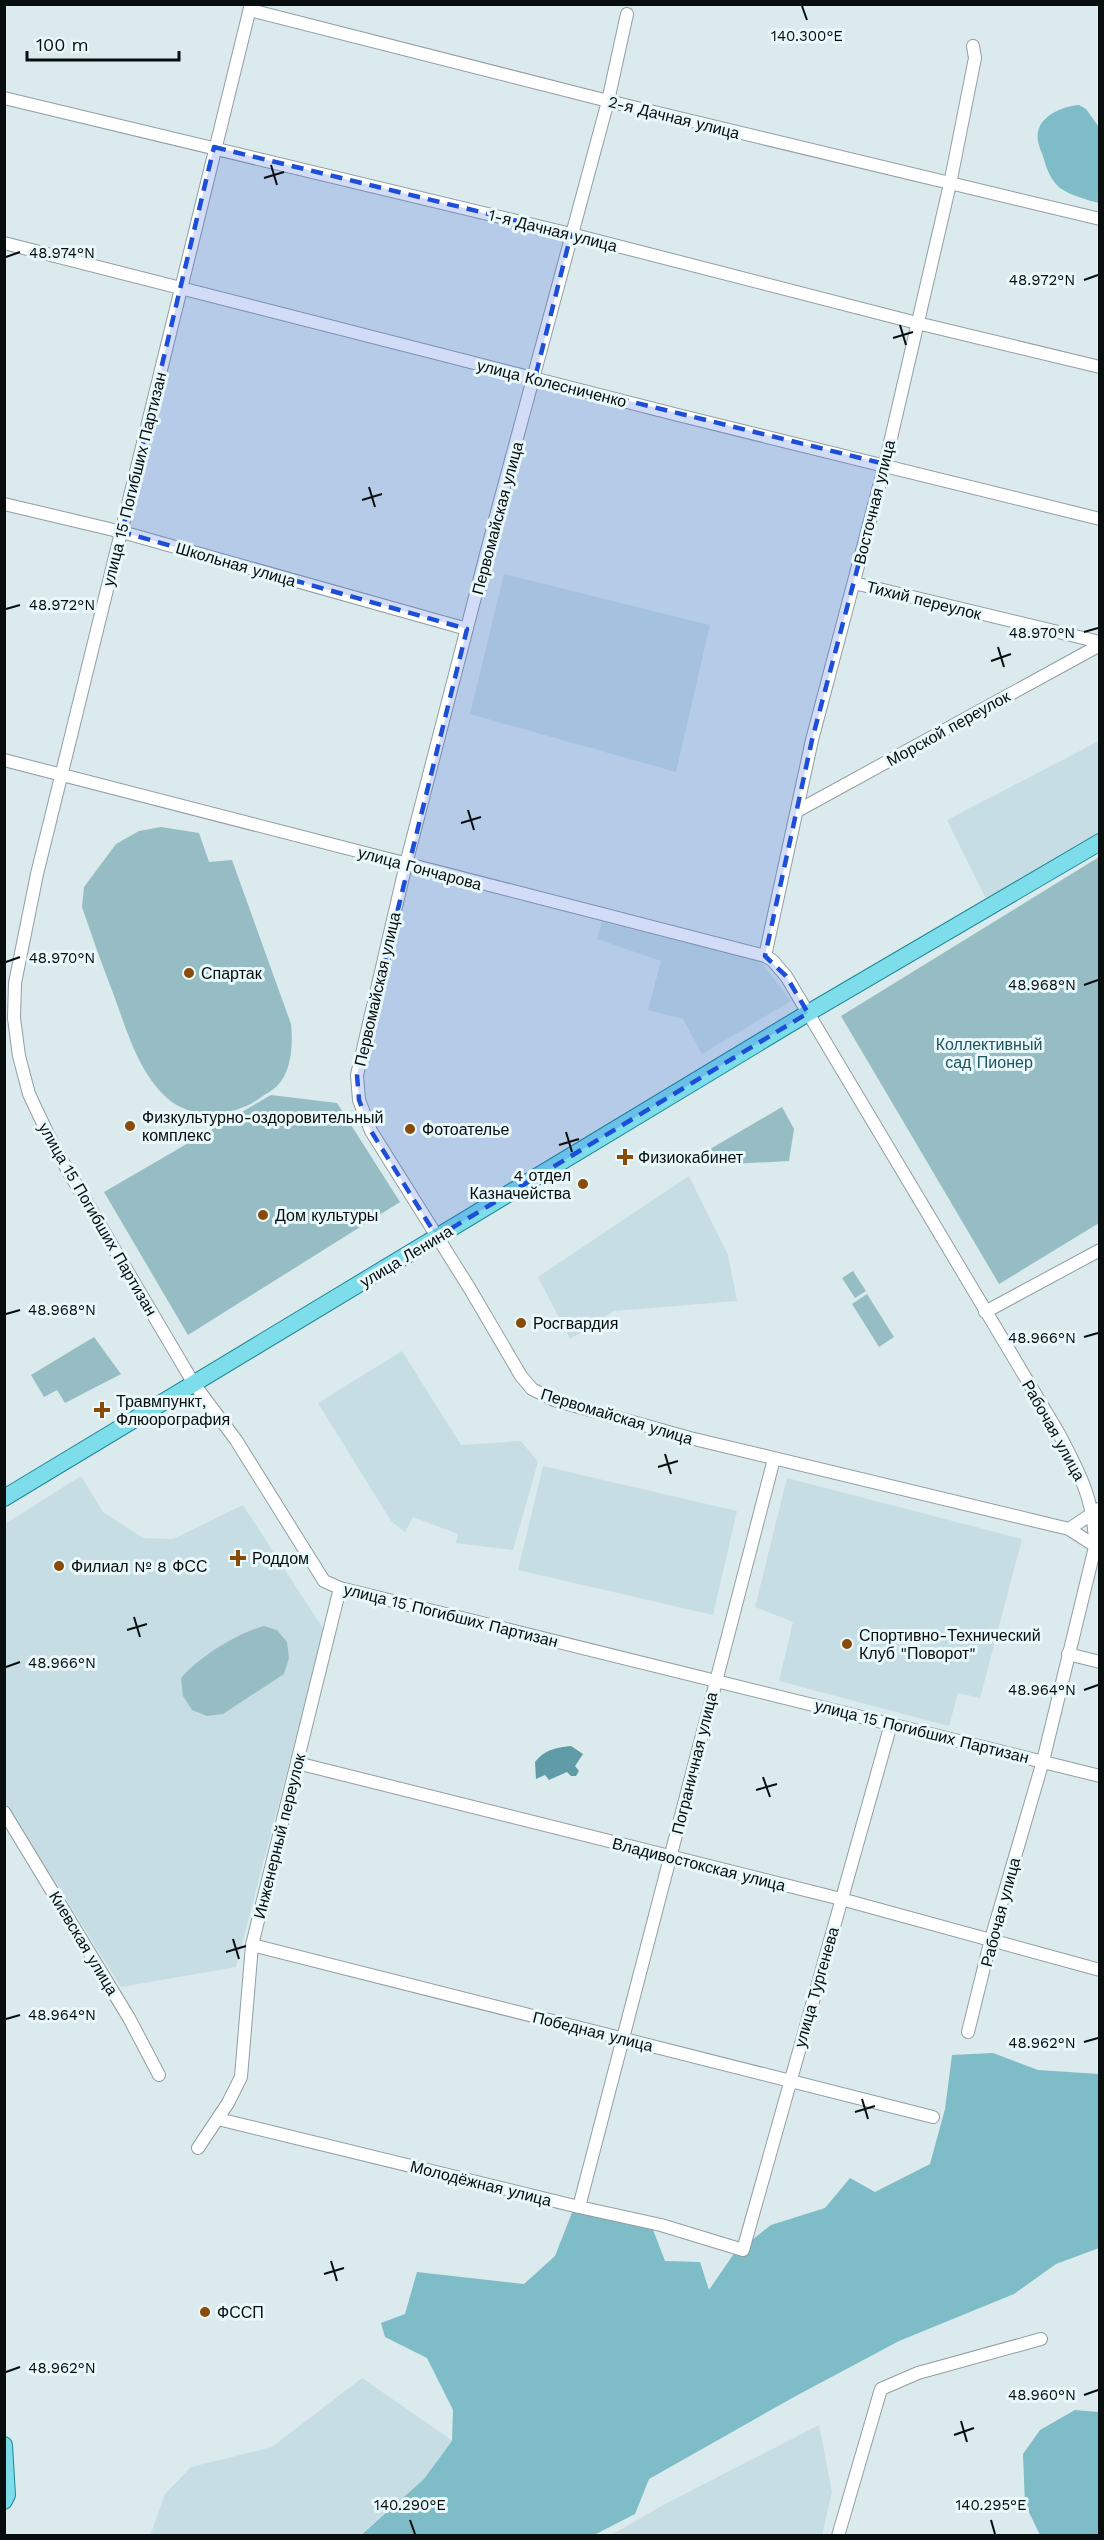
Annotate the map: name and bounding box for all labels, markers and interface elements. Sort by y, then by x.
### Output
scale bar [27,24,178,62]
text: 140.300°E [771,27,843,45]
text: 100 m [36,34,89,55]
street label: 2-я Дачная улица [606,92,742,143]
street label: 1-я Дачная улица [487,205,619,256]
text: 48.974°N [29,244,95,262]
text: 48.972°N [1009,271,1075,289]
street label: улица Колесниченко [475,356,629,411]
street label: улица 15 Погибших Партизан [99,370,170,588]
street label: Восточная улица [850,438,899,566]
street label: Первомайская улица [468,439,527,597]
street label: Школьная улица [174,538,298,591]
street label: Тихий переулок [865,577,984,624]
text: 48.972°N [29,596,95,614]
text: 48.970°N [1009,624,1075,642]
street label: Морской переулок [883,686,1014,770]
street label: улица Гончарова [356,843,484,894]
street label: Первомайская улица [350,910,405,1068]
text: 48.970°N [29,949,95,967]
place label: Спартак [201,964,263,983]
marker: Спартак [182,966,196,980]
text: 48.968°N [1008,976,1076,994]
park label: Коллективный сад Пионер [936,1035,1042,1072]
place label: Физкультурно-оздоровительный комплекс [142,1108,383,1145]
street label: улица 15 Погибших Партизан [34,1119,161,1319]
marker: Физкультурно-оздоровительный комплекс [123,1119,137,1133]
place label: Фотоателье [422,1120,509,1139]
marker: Фотоателье [403,1122,417,1136]
marker: Физиокабинет [616,1148,634,1166]
place label: Физиокабинет [638,1148,744,1167]
place label: 4 отдел Казначейства [470,1166,571,1203]
marker: 4 отдел Казначейства [576,1177,590,1191]
place label: Дом культуры [275,1206,378,1225]
marker: Дом культуры [256,1208,270,1222]
street label: улица Ленина [357,1221,456,1291]
text: 48.968°N [28,1301,96,1319]
place label: Росгвардия [533,1314,618,1333]
marker: Росгвардия [514,1316,528,1330]
text: 48.966°N [1008,1329,1076,1347]
street label: Рабочая улица [1018,1377,1089,1484]
street label: Первомайская улица [539,1384,695,1449]
place label: Травмпункт, Флюорография [116,1392,230,1429]
marker: Травмпункт, Флюорография [93,1401,111,1419]
marker: Роддом [229,1549,247,1567]
place label: Роддом [252,1549,309,1568]
place label: Филиал № 8 ФСС [71,1557,208,1576]
marker: Филиал № 8 ФСС [52,1559,66,1573]
street label: улица 15 Погибших Партизан [342,1580,560,1651]
place label: Спортивно-Технический Клуб "Поворот" [859,1626,1041,1663]
marker: Спортивно-Технический Клуб "Поворот" [840,1637,854,1651]
text: 48.966°N [28,1654,96,1672]
text: 48.964°N [1008,1681,1076,1699]
street label: Пограничная улица [668,1690,721,1836]
street label: улица 15 Погибших Партизан [813,1696,1031,1767]
street label: Инженерный переулок [250,1751,309,1921]
street label: Владивостокская улица [610,1834,788,1895]
street label: Рабочая улица [977,1855,1024,1969]
street label: Киевская улица [45,1888,122,1999]
street label: улица Тургенева [790,1925,843,2050]
text: 48.964°N [28,2006,96,2024]
street label: Победная улица [531,2007,655,2056]
text: 48.962°N [1008,2034,1076,2052]
street label: Молодёжная улица [408,2157,554,2210]
place label: ФССП [217,2303,264,2322]
marker: ФССП [198,2305,212,2319]
text: 48.962°N [28,2359,96,2377]
text: 48.960°N [1008,2386,1076,2404]
text: 140.290°E [374,2496,446,2514]
text: 140.295°E [955,2496,1027,2514]

